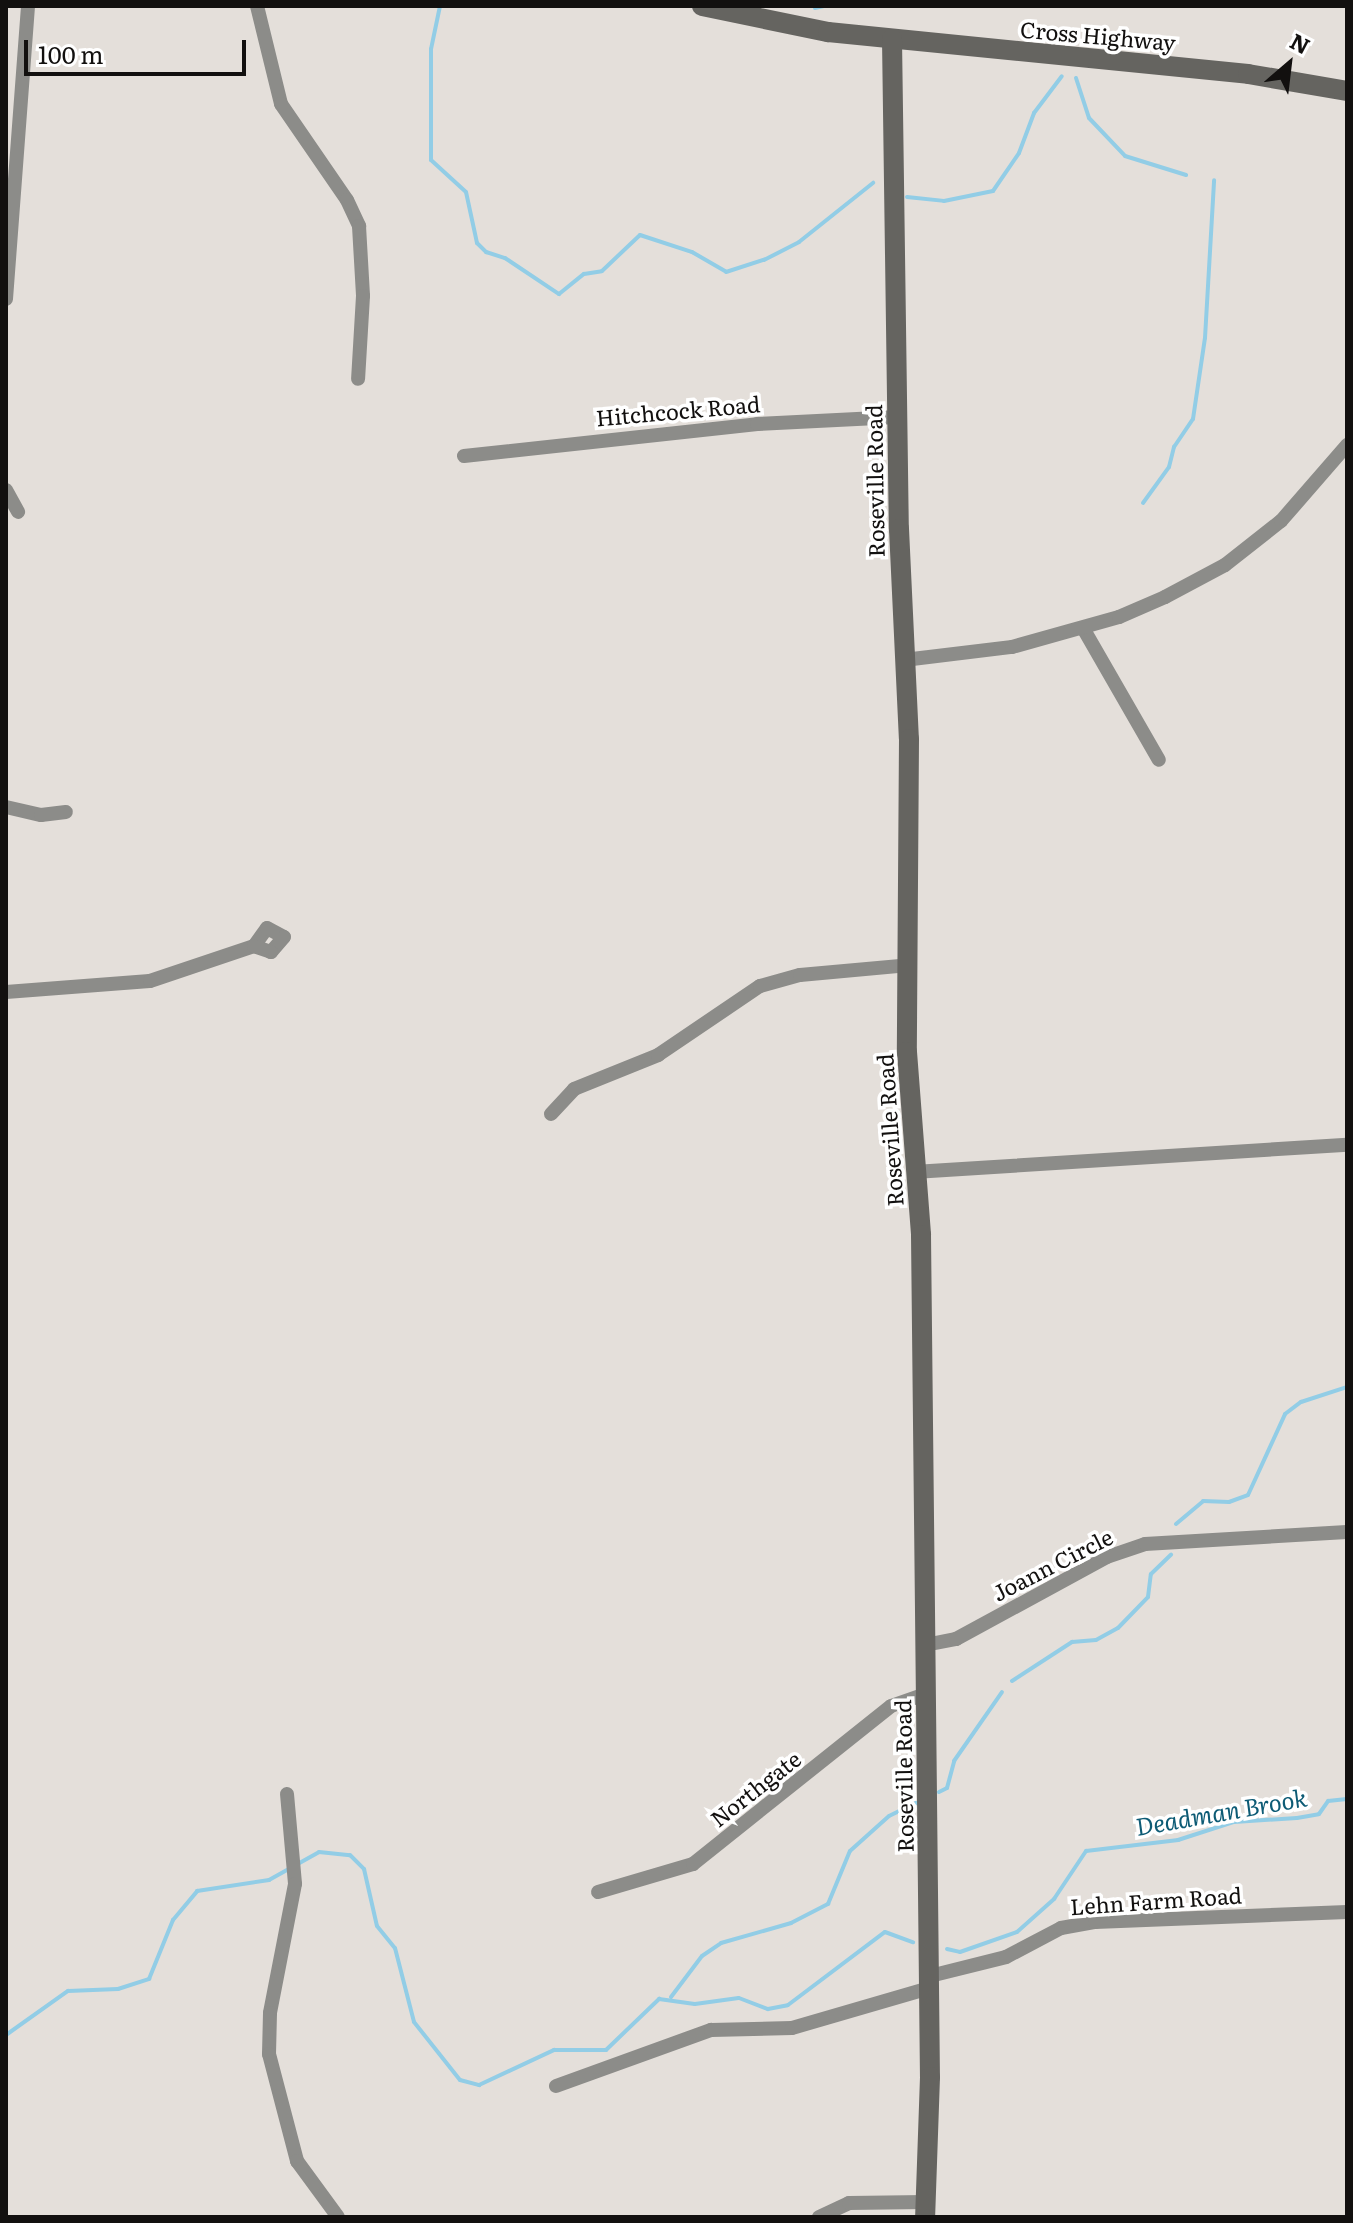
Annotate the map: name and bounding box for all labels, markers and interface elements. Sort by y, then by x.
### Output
street label: Cross Highway [1019,15,1177,55]
text: N [1285,23,1316,61]
scale bar [28,24,250,74]
north arrow [1249,24,1329,104]
text: 100 m [38,36,104,71]
street label: Hitchcock Road [595,390,761,430]
street label: Roseville Road [859,404,889,558]
street label: Roseville Road [870,1053,908,1207]
street label: Joann Circle [987,1522,1117,1606]
street label: Roseville Road [888,1699,918,1853]
street label: Northgate [705,1745,805,1831]
water label: Deadman Brook [1133,1782,1309,1840]
street label: Lehn Farm Road [1069,1881,1243,1919]

